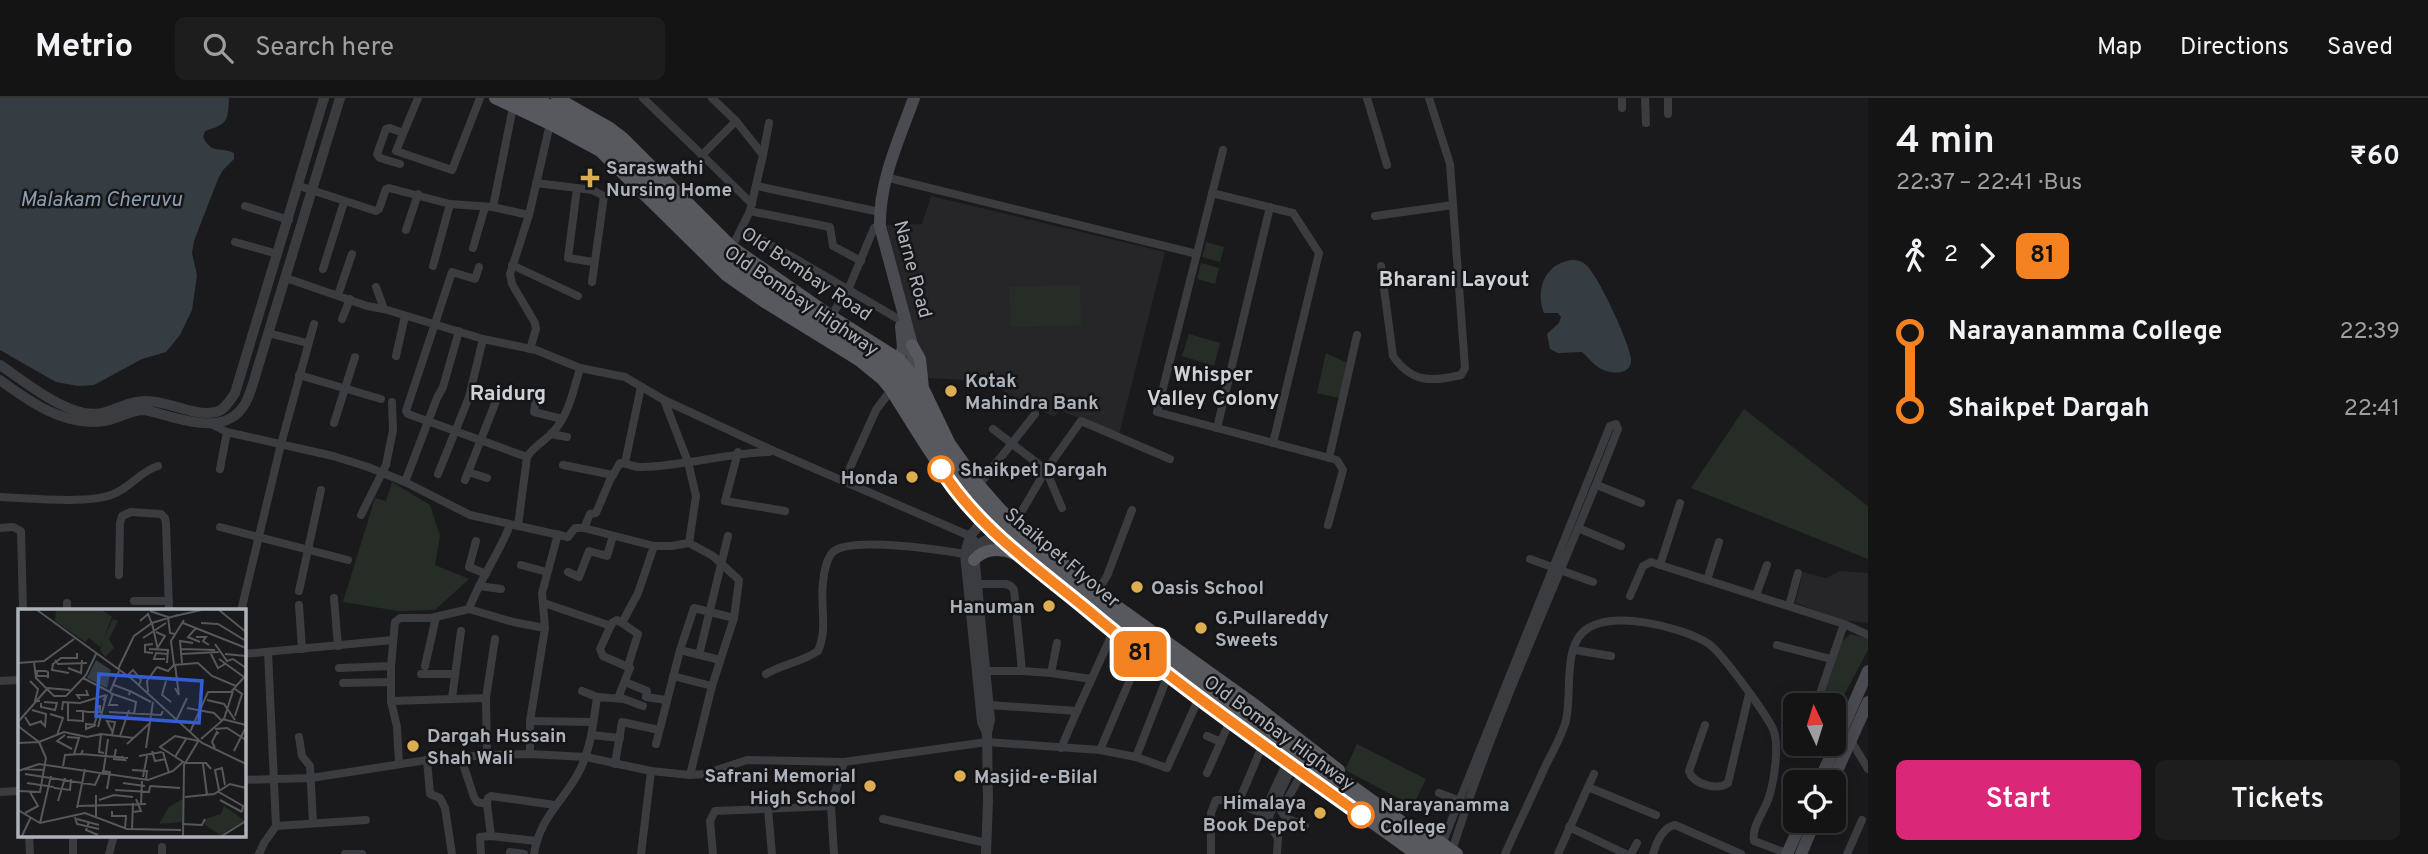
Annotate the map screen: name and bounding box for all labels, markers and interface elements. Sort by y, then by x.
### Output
search box [175,17,665,80]
text: Metrio [35,27,133,69]
icon: search [199,29,237,67]
text: Search here [255,32,394,65]
text: Map [2097,33,2142,63]
text: Directions [2180,33,2289,63]
text: Saved [2327,33,2393,63]
text: 4 min [1896,118,1995,167]
text: ₹60 [2350,141,2400,174]
place label: Saraswathi Nursing Home [606,157,732,203]
marker: Saraswathi Nursing Home [580,168,600,188]
text: 22:37 – 22:41 · Bus [1896,169,2082,198]
water label: Malakam Cheruvu [20,187,182,214]
street label: Narne Road [888,218,937,321]
street label: Old Bombay Road [736,222,876,327]
icon: walk [1896,237,1934,275]
icon: forward [1968,237,2006,275]
street label: Old Bombay Highway [719,241,883,362]
text: 2 [1944,241,1958,270]
text: 81 [2030,241,2055,271]
district label: Bharani Layout [1379,267,1529,294]
text: Narayanamma College [1948,316,2222,349]
text: 22:39 [2340,318,2400,347]
district label: Whisper Valley Colony [1147,362,1279,413]
place label: Kotak Mahindra Bank [965,370,1099,416]
district label: Raidurg [470,381,546,408]
marker: Kotak Mahindra Bank [943,383,959,399]
text: Shaikpet Dargah [1948,393,2150,426]
text: 22:41 [2344,395,2400,424]
marker: Shaikpet Dargah [928,456,954,482]
place label: Shaikpet Dargah [960,459,1107,483]
place label: Honda [841,467,898,491]
marker: Honda [904,469,920,485]
street label: Shaikpet Flyover [999,503,1125,614]
place label: Oasis School [1151,577,1264,601]
marker: Oasis School [1129,579,1145,595]
place label: Hanuman [949,596,1035,620]
marker: Hanuman [1041,598,1057,614]
place label: G.Pullareddy Sweets [1215,607,1329,653]
inset map [18,609,245,836]
marker: G.Pullareddy Sweets [1193,620,1209,636]
line badge: 81 [1108,631,1172,677]
text: 81 [1128,639,1152,669]
street label: Old Bombay Highway [1198,671,1359,797]
north arrow [1783,693,1846,756]
map controls [1783,693,1846,833]
place label: Dargah Hussain Shah Wali [427,725,567,771]
marker: Dargah Hussain Shah Wali [405,738,421,754]
button: Start [1896,760,2141,840]
button: Tickets [2155,760,2400,840]
place label: Safrani Memorial High School [704,765,856,811]
place label: Masjid-e-Bilal [974,766,1098,790]
marker: Masjid-e-Bilal [952,768,968,784]
button: locate [1783,770,1846,833]
marker: Safrani Memorial High School [862,778,878,794]
place label: Himalaya Book Depot [1203,792,1306,838]
place label: Narayanamma College [1380,794,1510,840]
marker: Narayanamma College [1348,802,1374,828]
marker: Himalaya Book Depot [1312,805,1328,821]

